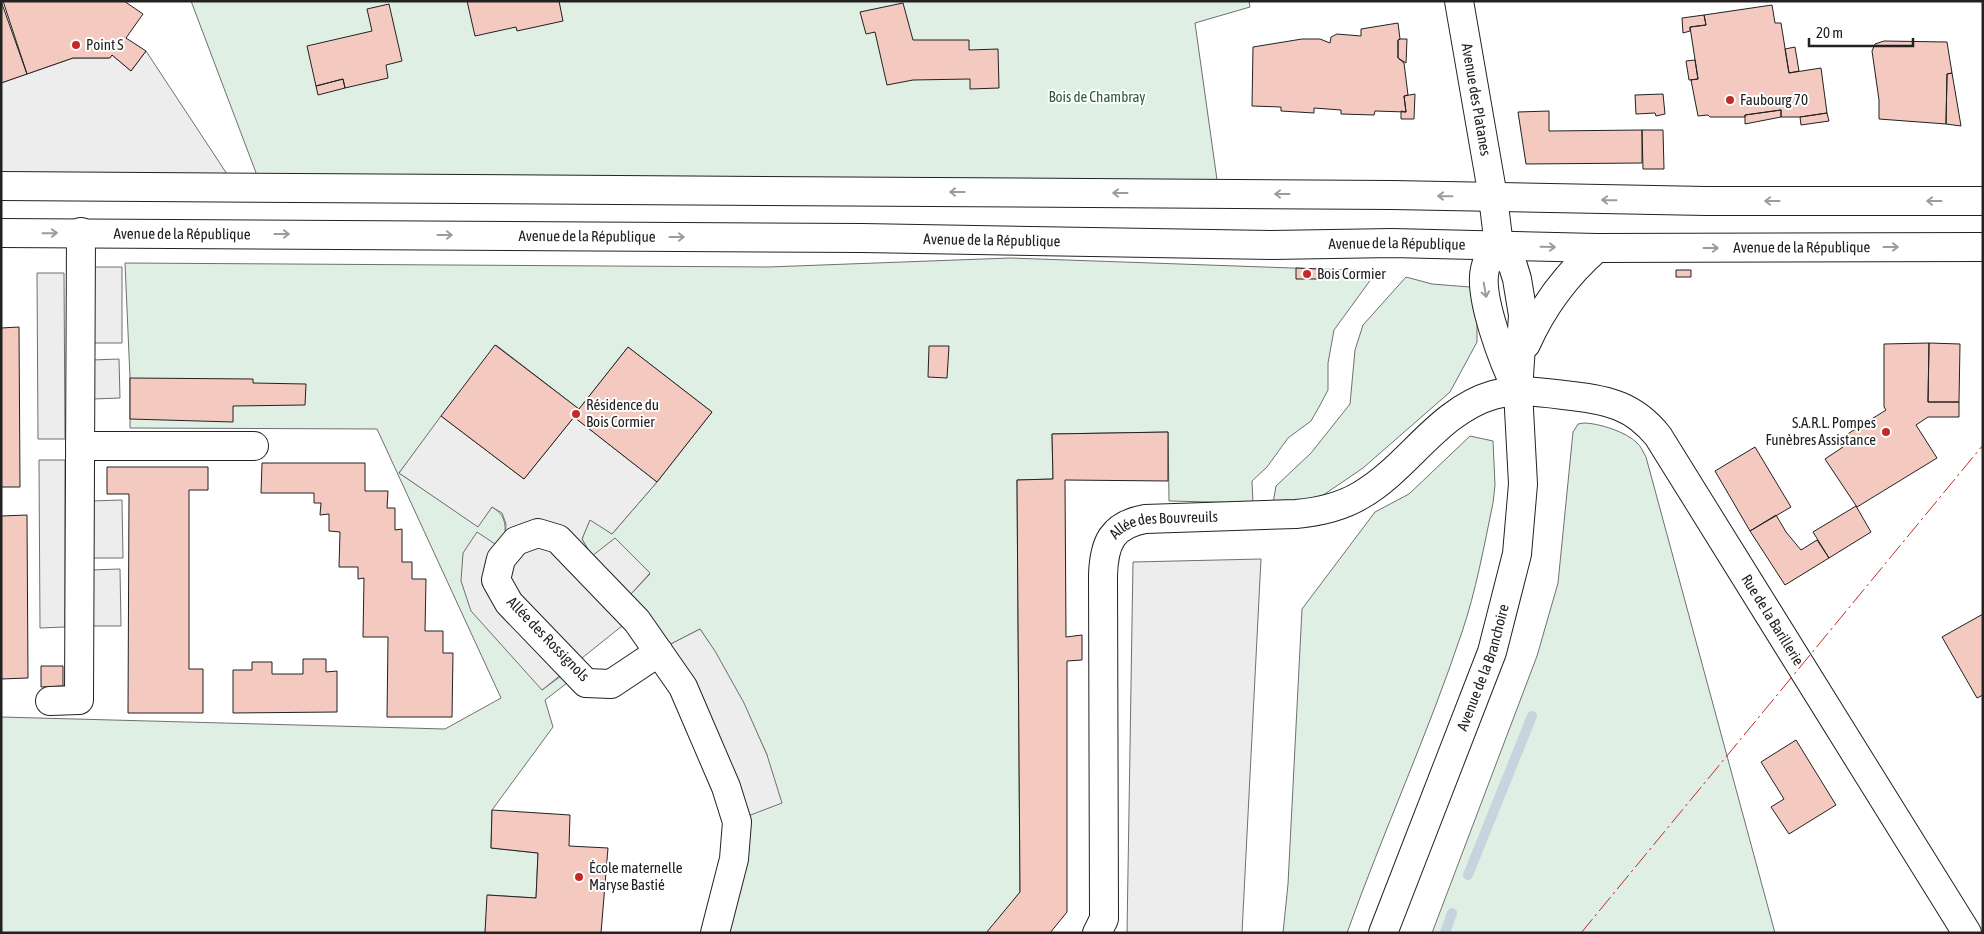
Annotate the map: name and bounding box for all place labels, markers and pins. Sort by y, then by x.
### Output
place label: Point S [86,36,124,53]
marker: Point S [70,39,82,51]
place label: Faubourg 70 [1740,91,1808,108]
marker: Faubourg 70 [1724,94,1736,106]
place label: Bois Cormier [1317,265,1386,282]
marker: Bois Cormier [1301,268,1313,280]
place label: Résidence du Bois Cormier [586,396,659,430]
marker: Résidence du Bois Cormier [570,408,582,420]
place label: S.A.R.L. Pompes Funèbres Assistance [1765,414,1876,448]
marker: S.A.R.L. Pompes Funèbres Assistance [1880,426,1892,438]
place label: École maternelle Maryse Bastié [589,859,683,893]
marker: École maternelle Maryse Bastié [573,871,585,883]

